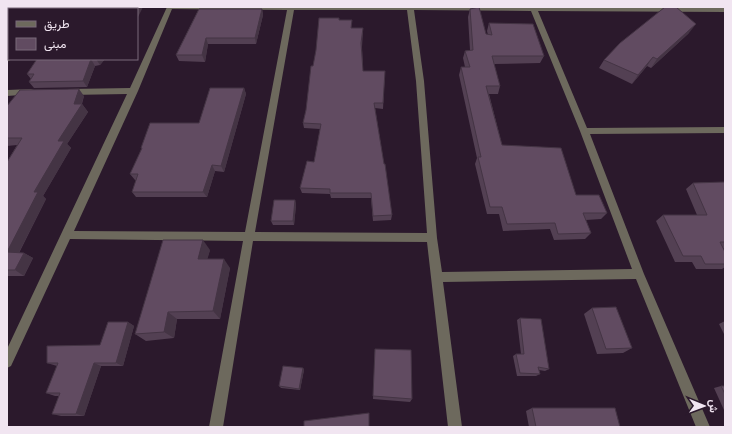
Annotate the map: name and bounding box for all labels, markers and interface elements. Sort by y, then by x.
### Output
legend [8,8,138,60]
text: طريق [44,16,70,32]
text: مبنى [44,36,66,52]
north arrow [684,386,724,426]
text: ش [707,399,721,413]

